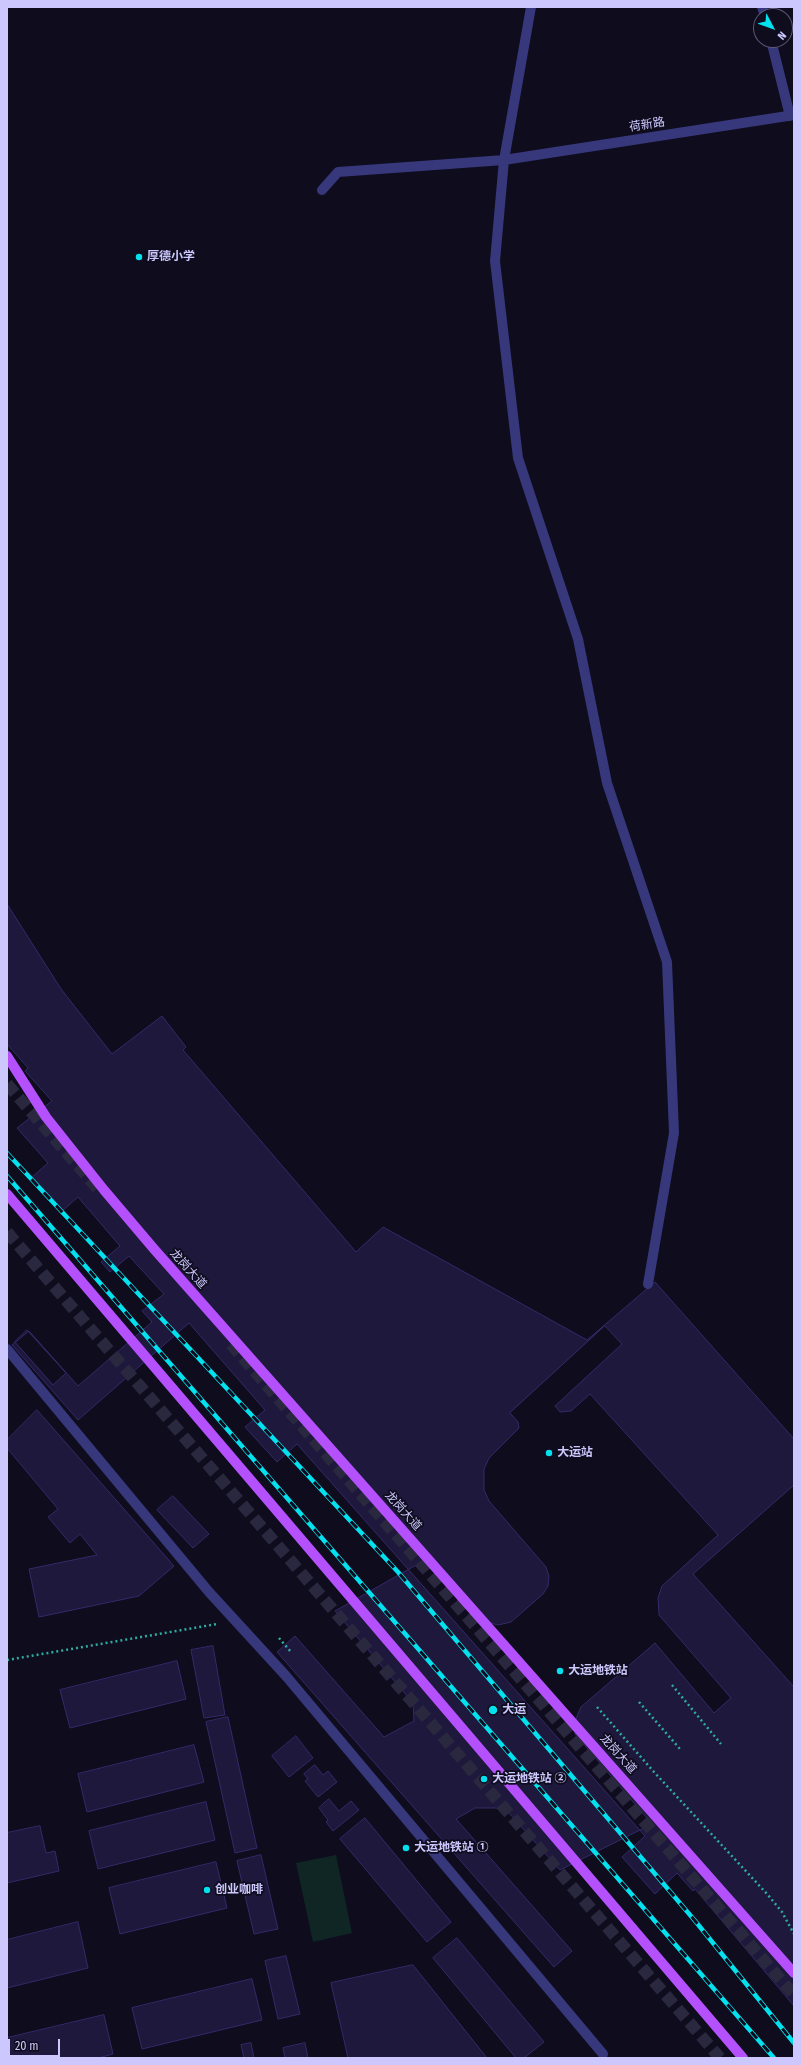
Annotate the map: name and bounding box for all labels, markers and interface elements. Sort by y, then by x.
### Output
north arrow [753,8,793,48]
text: N [775,29,789,42]
street label: 荷新路 [628,115,666,135]
place label: 厚德小学 [147,250,195,264]
marker: 厚德小学 [134,252,144,262]
street label: 龙岗大道 [167,1246,209,1292]
place label: 大运站 [557,1446,593,1460]
marker: 大运站 [544,1448,554,1458]
street label: 龙岗大道 [382,1488,424,1534]
place label: 大运地铁站 [568,1664,628,1678]
marker: 大运地铁站 [555,1666,565,1676]
place label: 大运 [502,1703,526,1717]
marker: 大运 [487,1704,499,1716]
street label: 龙岗大道 [597,1731,639,1777]
place label: 大运地铁站 ② [492,1772,566,1786]
marker: 大运地铁站 ② [479,1774,489,1784]
place label: 大运地铁站 ① [414,1841,488,1855]
marker: 大运地铁站 ① [401,1843,411,1853]
place label: 创业咖啡 [215,1883,263,1897]
marker: 创业咖啡 [202,1885,212,1895]
scale bar [10,2031,62,2057]
text: 20 m [15,2039,39,2053]

